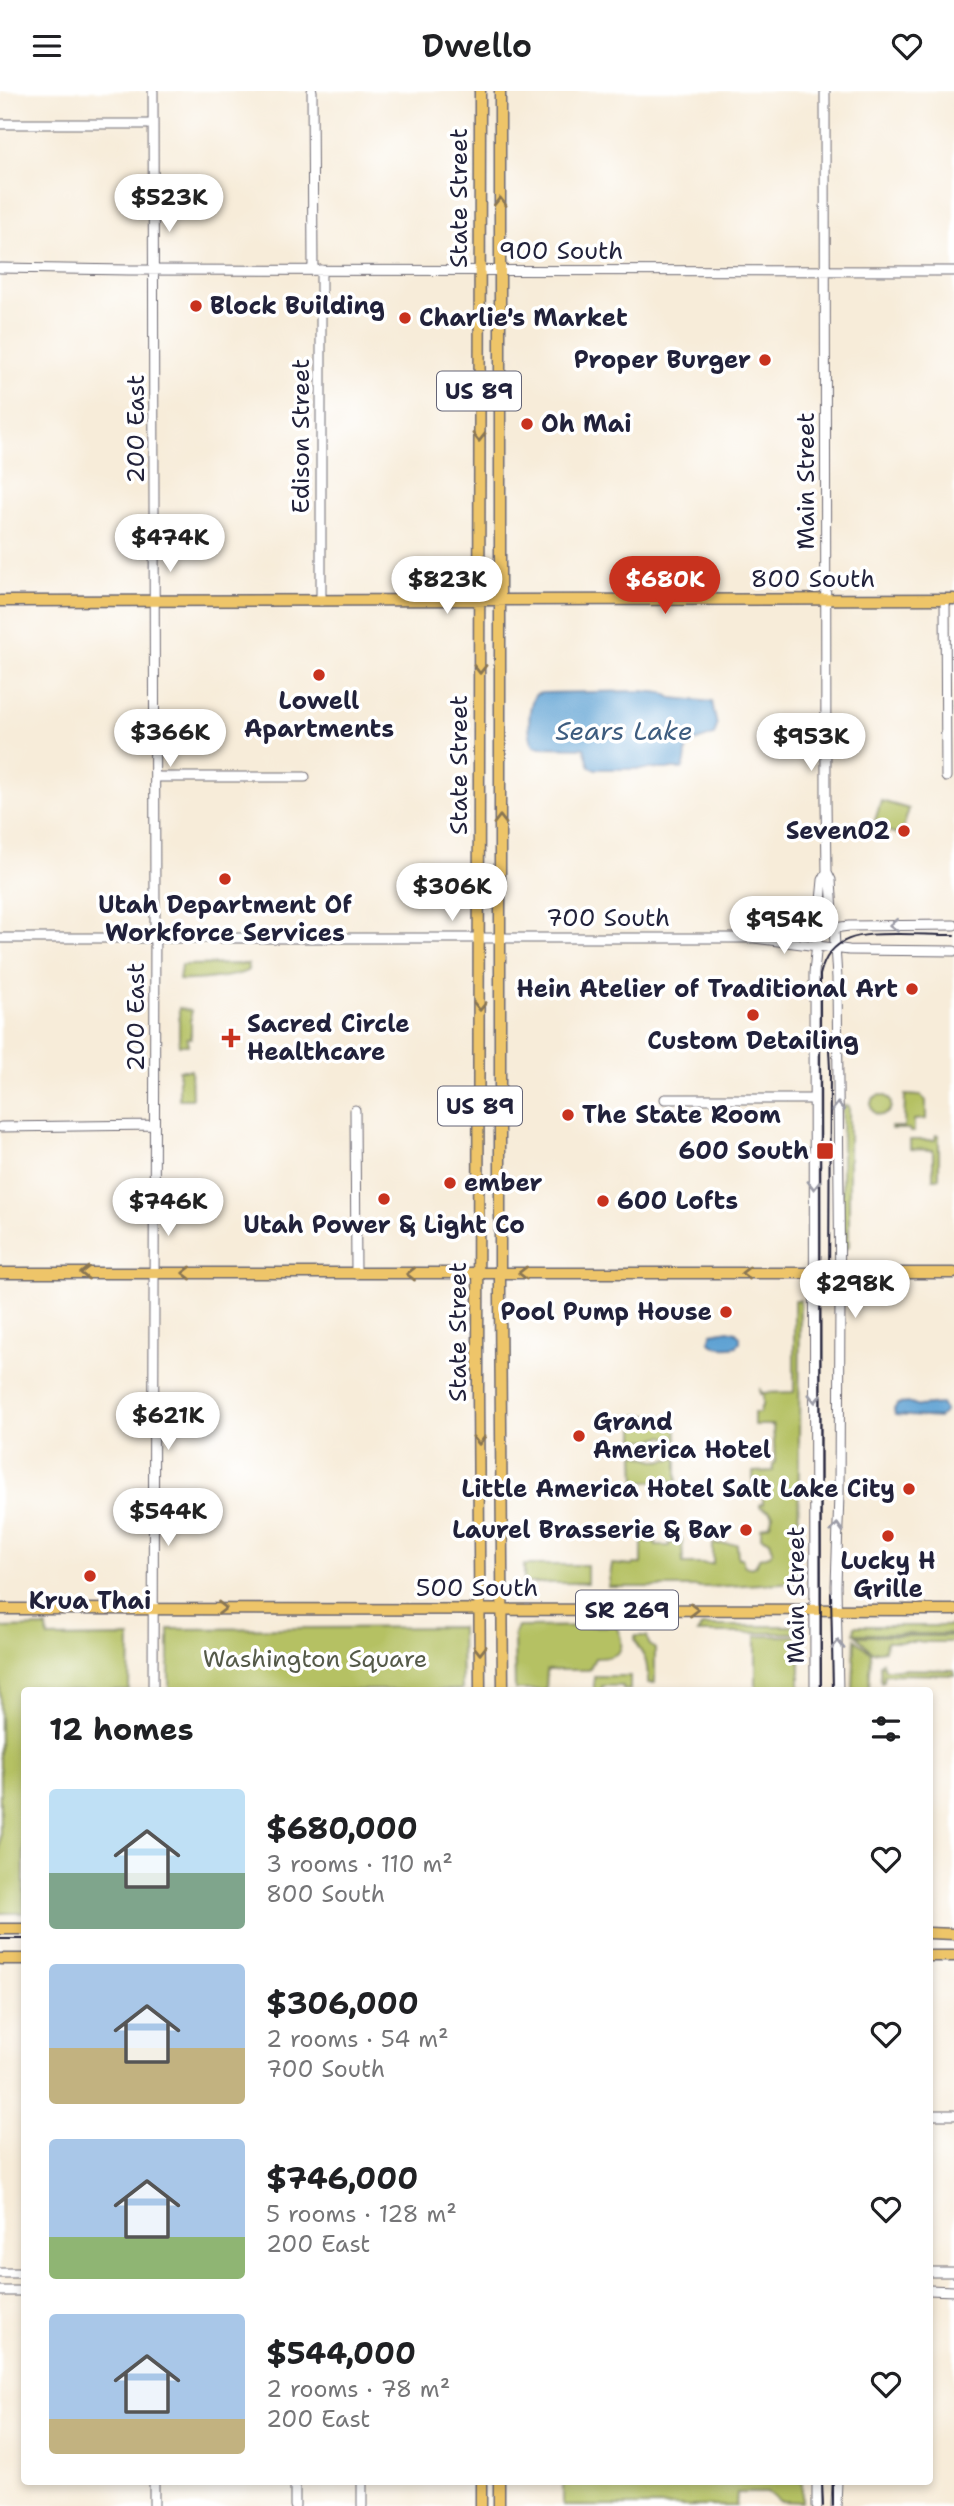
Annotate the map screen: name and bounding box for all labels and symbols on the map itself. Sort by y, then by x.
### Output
street label: State Street [443,128,475,268]
pin: $523K [120,174,218,234]
one-way arrow [492,196,508,207]
street label: 900 South [499,235,623,267]
place label: Block Building [210,290,385,322]
marker: Block Building [188,298,204,314]
place label: Charlie's Market [419,302,628,334]
marker: Charlie's Market [397,310,413,326]
place label: Proper Burger [574,344,751,376]
marker: Proper Burger [757,352,773,368]
street label: Edison Street [285,359,317,513]
road number: US 89 [437,371,521,411]
street label: 200 East [120,375,152,483]
place label: Oh Mai [541,408,632,440]
street label: Main Street [790,412,822,550]
marker: Oh Mai [519,416,535,432]
one-way arrow [471,432,487,442]
pin: $474K [121,515,219,574]
pin: $823K [398,557,496,616]
pin: $680K [616,557,714,616]
street label: 800 South [751,563,875,595]
one-way arrow [472,664,488,675]
marker: Lowell Apartments [311,667,327,683]
place label: Lowell Apartments [244,685,394,745]
street label: State Street [443,695,475,835]
pin: $366K [121,709,219,769]
water label: Sears Lake [555,713,693,748]
pin: $953K [762,713,860,773]
one-way arrow [492,814,508,825]
place label: Seven02 [786,815,890,847]
marker: Seven02 [896,823,912,839]
pin: $306K [403,863,501,923]
marker: Utah Department Of Workforce Services [217,871,233,887]
place label: Utah Department Of Workforce Services [98,889,352,949]
pin: $954K [735,897,833,956]
street label: 700 South [546,902,670,934]
one-way arrow [888,918,899,933]
street label: 200 East [120,963,152,1071]
place label: Hein Atelier of Traditional Art [516,973,898,1005]
marker: Hein Atelier of Traditional Art [904,981,920,997]
one-way arrow [472,1001,488,1012]
marker: Custom Detailing [745,1007,761,1023]
place label: Sacred Circle Healthcare [247,1008,410,1068]
place label: Custom Detailing [647,1025,859,1057]
marker: Sacred Circle Healthcare [221,1028,241,1048]
road number: US 89 [438,1087,522,1125]
place label: The State Room [582,1099,781,1131]
one-way arrow [830,1101,846,1112]
marker: The State Room [560,1107,576,1123]
place label: 600 South [679,1135,809,1167]
marker: 600 South [815,1141,835,1161]
place label: ember [464,1167,542,1199]
marker: ember [442,1175,458,1191]
pin: $746K [119,1179,217,1238]
one-way arrow [806,1180,822,1190]
place label: 600 Lofts [617,1185,738,1217]
marker: Utah Power & Light Co [376,1191,392,1207]
marker: 600 Lofts [595,1193,611,1209]
place label: Utah Power & Light Co [243,1209,525,1241]
pin: $298K [806,1261,904,1320]
street label: State Street [442,1262,474,1402]
one-way arrow [79,1265,90,1281]
one-way arrow [181,1265,192,1281]
one-way arrow [518,1265,528,1281]
one-way arrow [740,1265,750,1281]
one-way arrow [405,1266,416,1282]
place label: Pool Pump House [501,1296,712,1328]
marker: Pool Pump House [718,1304,734,1320]
pin: $621K [119,1393,217,1452]
one-way arrow [807,1393,823,1404]
place label: Grand America Hotel [593,1406,771,1466]
marker: Grand America Hotel [571,1428,587,1444]
one-way arrow [471,1435,487,1445]
place label: Little America Hotel Salt Lake City [462,1473,895,1505]
marker: Little America Hotel Salt Lake City [901,1481,917,1497]
pin: $544K [119,1489,217,1548]
place label: Laurel Brasserie & Bar [452,1514,732,1546]
marker: Laurel Brasserie & Bar [738,1522,754,1538]
one-way arrow [830,1522,845,1533]
street label: Main Street [780,1526,812,1664]
marker: Lucky H Grille [880,1528,896,1544]
place label: Lucky H Grille [840,1545,936,1605]
marker: Krua Thai [82,1568,98,1584]
street label: 500 South [416,1572,538,1604]
place label: Krua Thai [29,1585,151,1617]
road number: SR 269 [576,1591,678,1629]
one-way arrow [217,1600,227,1616]
one-way arrow [689,1602,700,1618]
one-way arrow [830,1639,845,1650]
park label: Washington Square [203,1643,427,1675]
one-way arrow [472,1645,488,1656]

